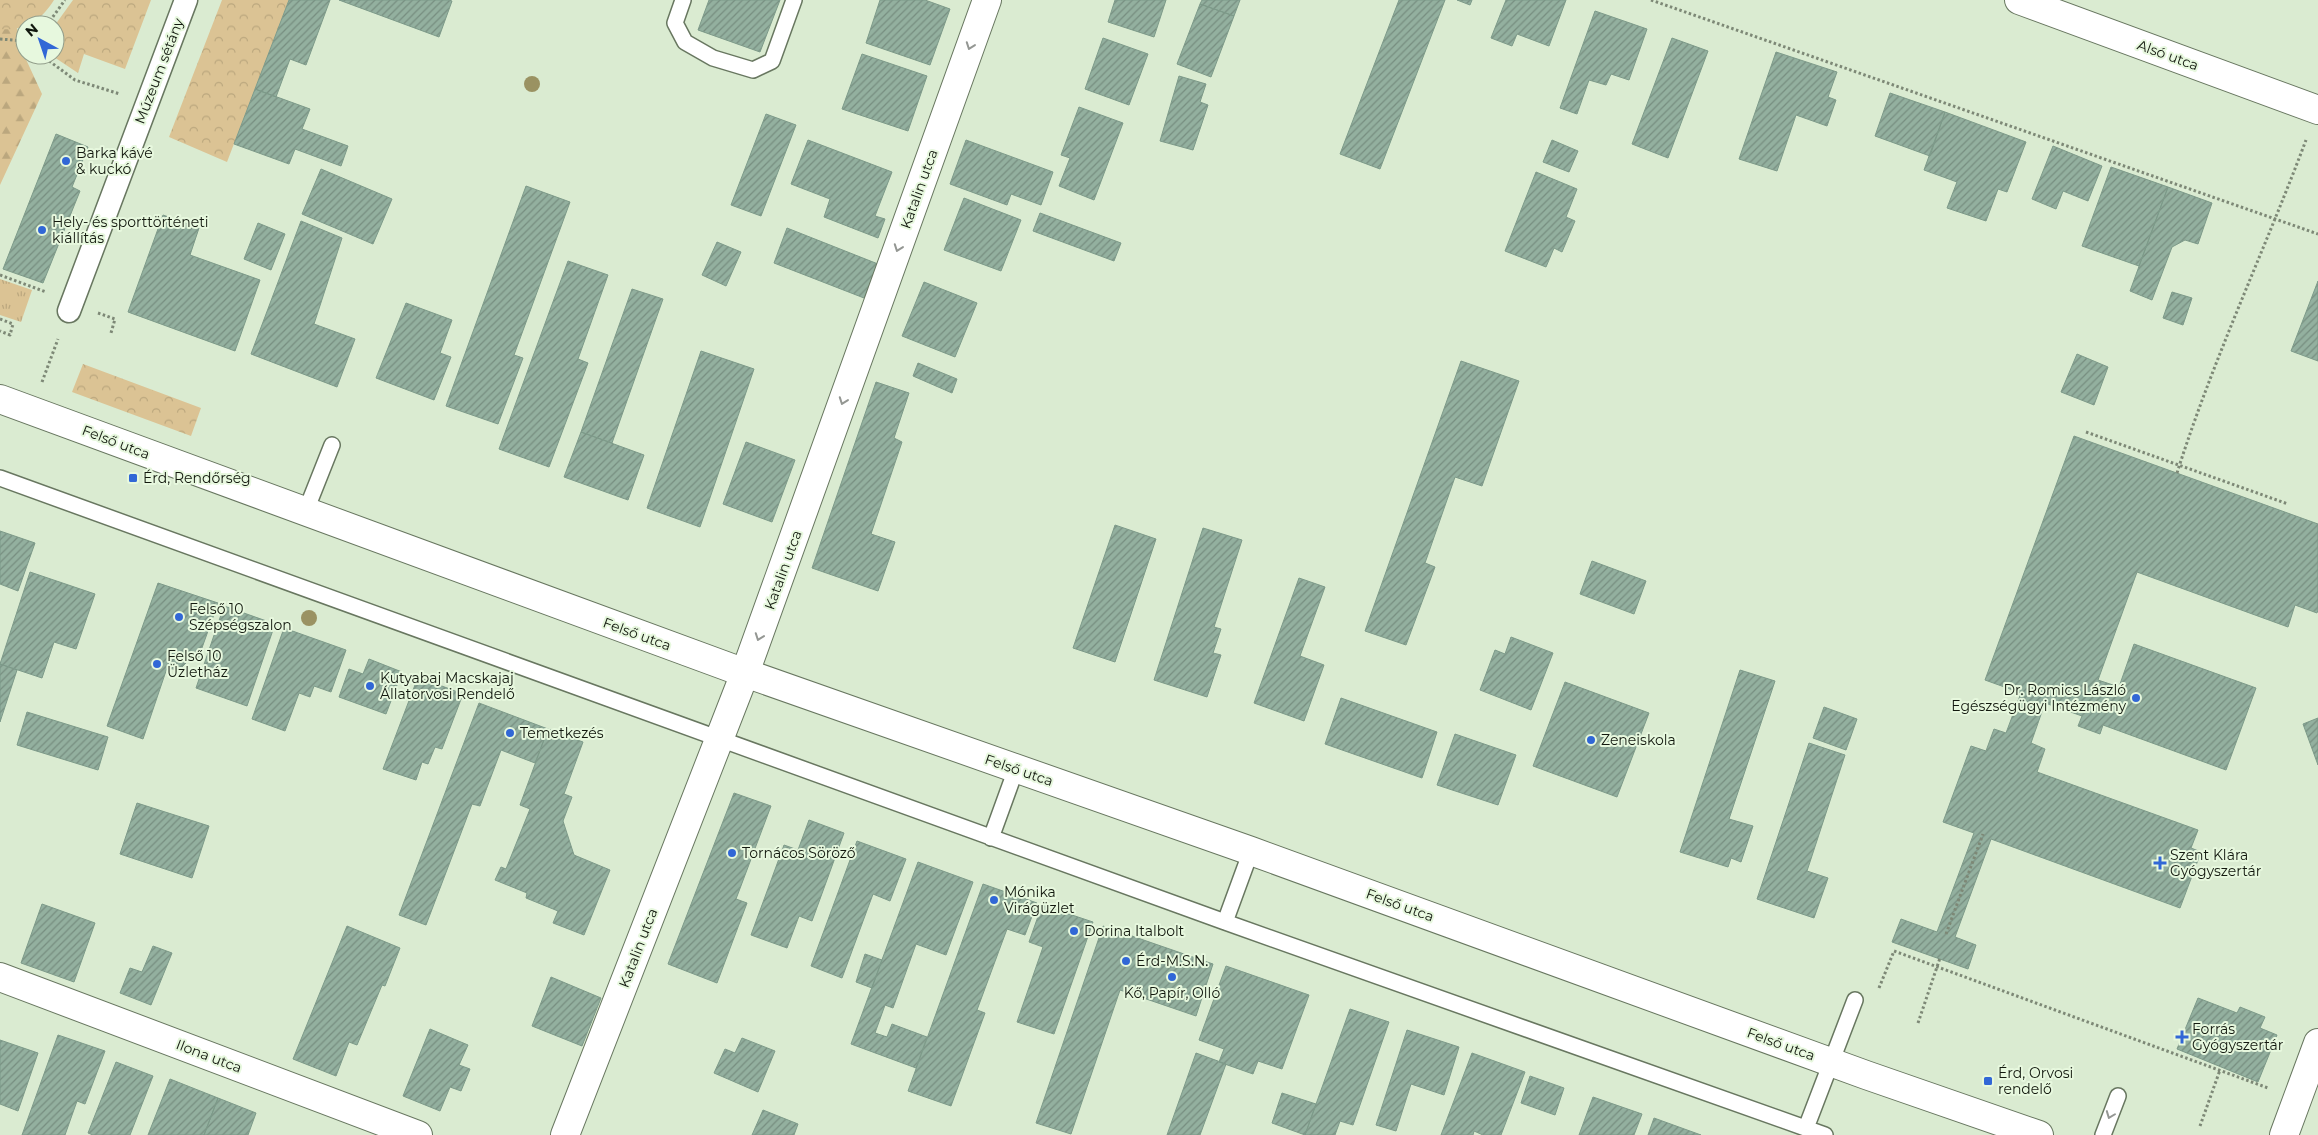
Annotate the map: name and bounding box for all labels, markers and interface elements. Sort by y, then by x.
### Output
north arrow [15,15,65,65]
street label: Múzeum sétány [131,15,188,126]
text: N [22,20,42,41]
street label: Alsó utca [2135,36,2201,74]
one-way arrow [966,41,976,50]
place label: Barka kávé & kuckó [76,144,153,178]
street label: Katalin utca [896,147,942,231]
marker: Barka kávé & kuckó [60,155,72,167]
place label: Hely- és sporttörténeti kiállítás [52,213,209,247]
marker: Hely- és sporttörténeti kiállítás [36,224,48,236]
one-way arrow [894,244,904,252]
one-way arrow [839,396,849,405]
street label: Felső utca [80,421,152,463]
place label: Érd, Rendőrség [143,469,251,487]
marker: Érd, Rendőrség [127,472,139,484]
street label: Katalin utca [760,528,806,612]
place label: Felső 10 Szépségszalon [189,600,292,634]
marker: Felső 10 Szépségszalon [173,611,185,623]
street label: Felső utca [601,613,673,655]
one-way arrow [755,632,765,640]
place label: Felső 10 Üzletház [167,647,228,681]
marker: Felső 10 Üzletház [151,658,163,670]
place label: Kutyabaj Macskajaj Állatorvosi Rendelő [380,669,515,703]
marker: Kutyabaj Macskajaj Állatorvosi Rendelő [364,680,376,692]
place label: Dr. Romics László Egészségügyi Intézmény [1951,681,2126,715]
marker: Dr. Romics László Egészségügyi Intézmény [2130,692,2142,704]
place label: Temetkezés [520,724,604,742]
marker: Temetkezés [504,727,516,739]
place label: Zeneiskola [1601,731,1676,749]
marker: Zeneiskola [1585,734,1597,746]
street label: Felső utca [982,750,1056,790]
place label: Tornácos Söröző [742,844,856,862]
place label: Szent Klára Gyógyszertár [2170,846,2262,880]
marker: Tornácos Söröző [726,847,738,859]
marker: Szent Klára Gyógyszertár [2154,857,2166,869]
place label: Mónika Virágüzlet [1004,883,1075,917]
street label: Felső utca [1364,884,1436,926]
marker: Mónika Virágüzlet [988,894,1000,906]
street label: Katalin utca [615,906,661,990]
place label: Dorina Italbolt [1084,922,1185,940]
marker: Dorina Italbolt [1068,925,1080,937]
place label: Érd-M.S.N. [1136,952,1208,970]
marker: Érd-M.S.N. [1120,955,1132,967]
marker: Kő, Papír, Olló [1166,971,1178,983]
place label: Kő, Papír, Olló [1124,984,1220,1002]
place label: Forrás Gyógyszertár [2192,1020,2284,1054]
street label: Felső utca [1745,1023,1817,1065]
marker: Forrás Gyógyszertár [2176,1031,2188,1043]
street label: Ilona utca [174,1035,244,1077]
place label: Érd, Orvosi rendelő [1998,1064,2073,1098]
marker: Érd, Orvosi rendelő [1982,1075,1994,1087]
one-way arrow [2106,1111,2116,1119]

